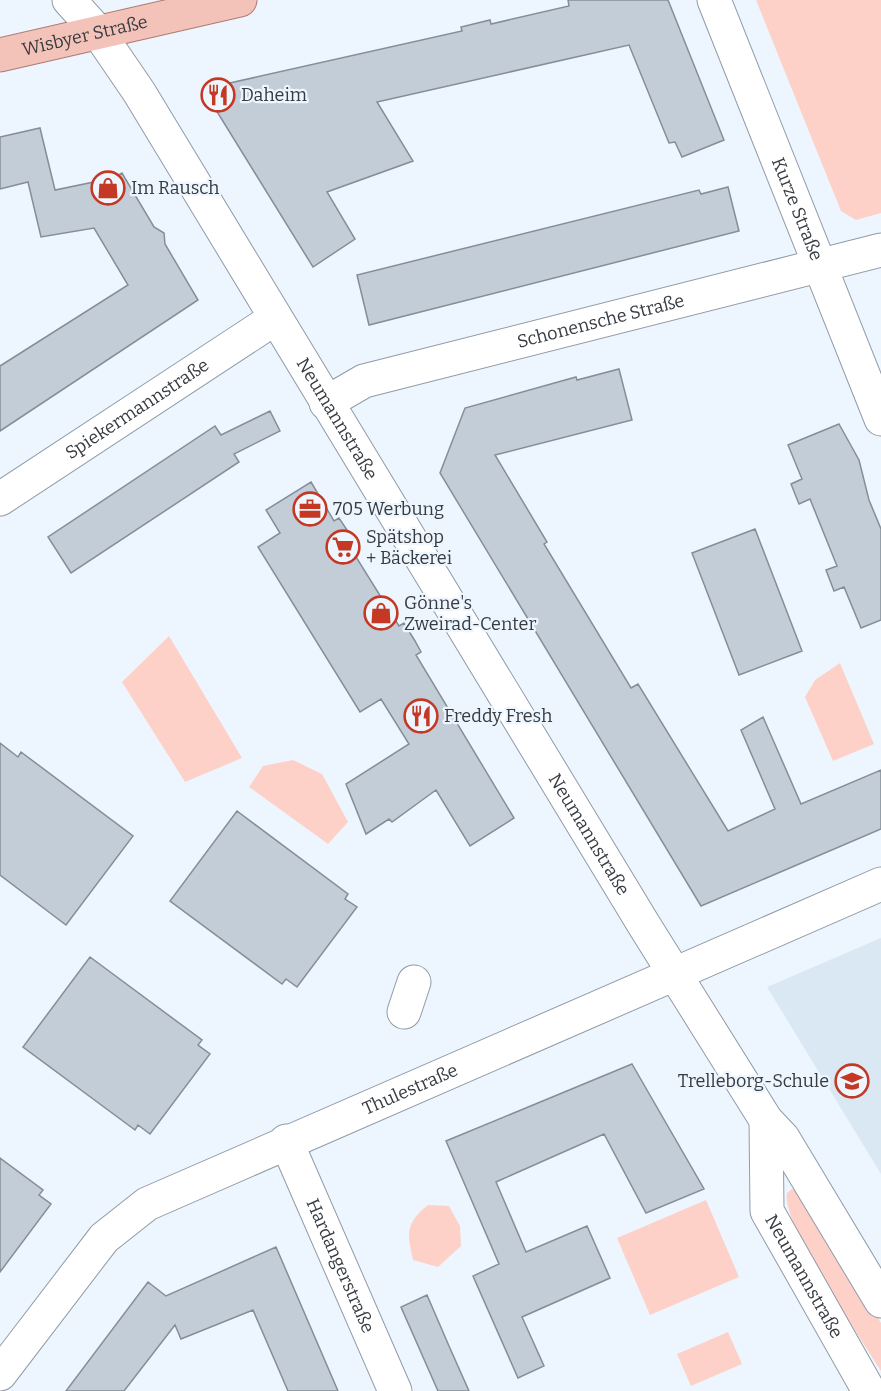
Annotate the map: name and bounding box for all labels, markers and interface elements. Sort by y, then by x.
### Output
street label: Wisbyer Straße [20,11,150,61]
restaurant icon: Daheim [200,77,236,113]
place label: Daheim [241,84,307,106]
street label: Kurze Straße [767,154,828,264]
shop icon: Im Rausch [90,170,126,206]
place label: Im Rausch [131,177,219,199]
street label: Schonensche Straße [515,289,687,353]
street label: Spiekermannstraße [61,354,213,464]
street label: Neumannstraße [292,354,382,484]
office icon: 705 Werbung [292,491,328,527]
place label: 705 Werbung [333,498,444,520]
place label: Spätshop + Bäckerei [366,526,452,569]
supermarket icon: Spätshop + Bäckerei [325,529,361,565]
place label: Gönne's Zweirad-Center [404,592,536,635]
shop icon: Gönne's Zweirad-Center [363,595,399,631]
restaurant icon: Freddy Fresh [403,698,439,734]
place label: Freddy Fresh [444,705,552,727]
street label: Neumannstraße [544,769,634,899]
street label: Thulestraße [359,1059,461,1120]
school or university icon: Trelleborg-Schule [834,1063,870,1099]
place label: Trelleborg-Schule [678,1070,829,1092]
street label: Hardangerstraße [301,1195,379,1336]
street label: Neumannstraße [760,1211,848,1342]

